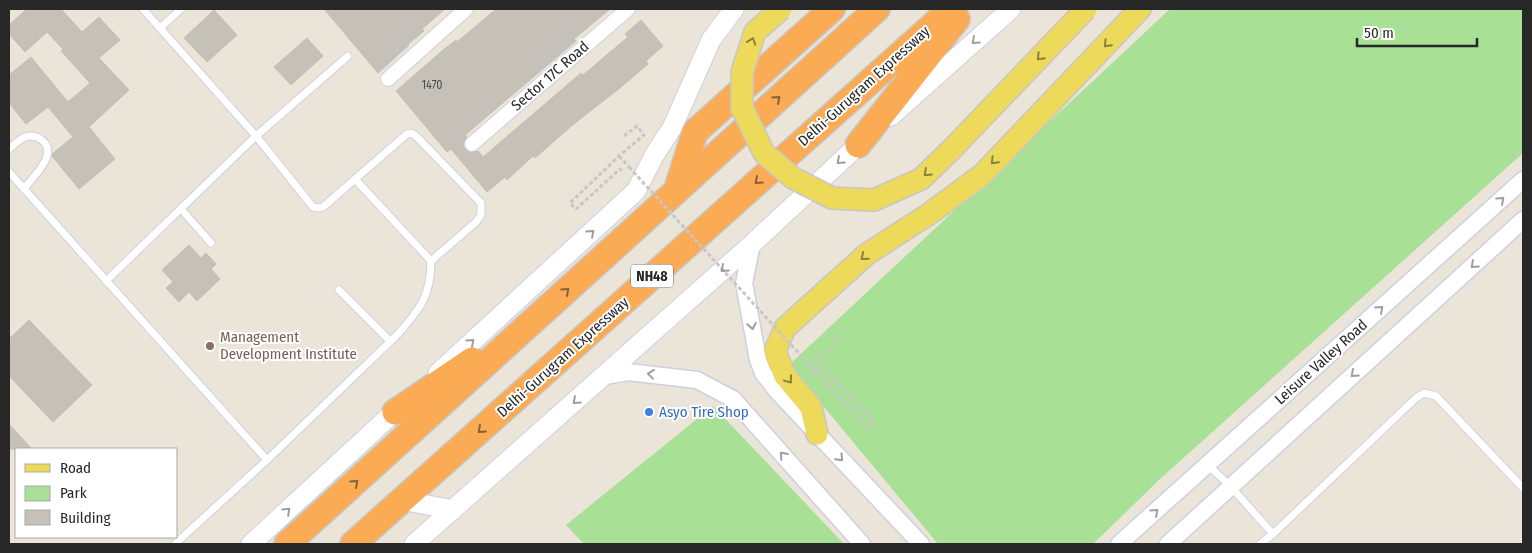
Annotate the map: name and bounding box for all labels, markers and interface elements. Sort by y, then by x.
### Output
scale bar [1357,15,1477,47]
street label: Delhi-Gurugram Expressway [794,22,934,150]
text: 50 m [1364,24,1394,42]
one-way arrow [971,35,980,44]
one-way arrow [747,37,757,46]
street label: Sector 17C Road [508,38,592,114]
one-way arrow [1104,38,1113,47]
one-way arrow [1037,51,1046,60]
house number: 1470 [421,78,443,92]
one-way arrow [771,96,780,105]
one-way arrow [837,155,846,164]
one-way arrow [991,156,1000,165]
one-way arrow [923,167,932,176]
one-way arrow [754,176,763,185]
one-way arrow [1495,197,1504,206]
one-way arrow [585,230,594,239]
one-way arrow [861,252,870,260]
one-way arrow [1471,259,1480,268]
road number: NH48 [631,264,673,288]
one-way arrow [720,264,729,273]
one-way arrow [561,288,570,297]
street label: Delhi-Gurugram Expressway [493,293,633,421]
one-way arrow [1375,306,1384,315]
street label: Leisure Valley Road [1271,316,1371,408]
one-way arrow [746,322,757,331]
place label: Management Development Institute [220,328,357,363]
one-way arrow [465,339,474,348]
marker: Management Development Institute [204,340,216,352]
one-way arrow [1351,368,1360,377]
one-way arrow [647,369,655,380]
one-way arrow [783,374,791,383]
one-way arrow [573,395,582,404]
place label: Asyo Tire Shop [659,403,749,421]
marker: Asyo Tire Shop [643,406,655,418]
one-way arrow [477,424,486,433]
legend [15,448,178,538]
one-way arrow [780,452,789,461]
one-way arrow [834,452,843,461]
text: Road [60,459,91,477]
one-way arrow [350,480,359,489]
text: Park [60,484,87,502]
one-way arrow [281,508,290,517]
one-way arrow [1150,508,1159,517]
text: Building [60,509,111,527]

